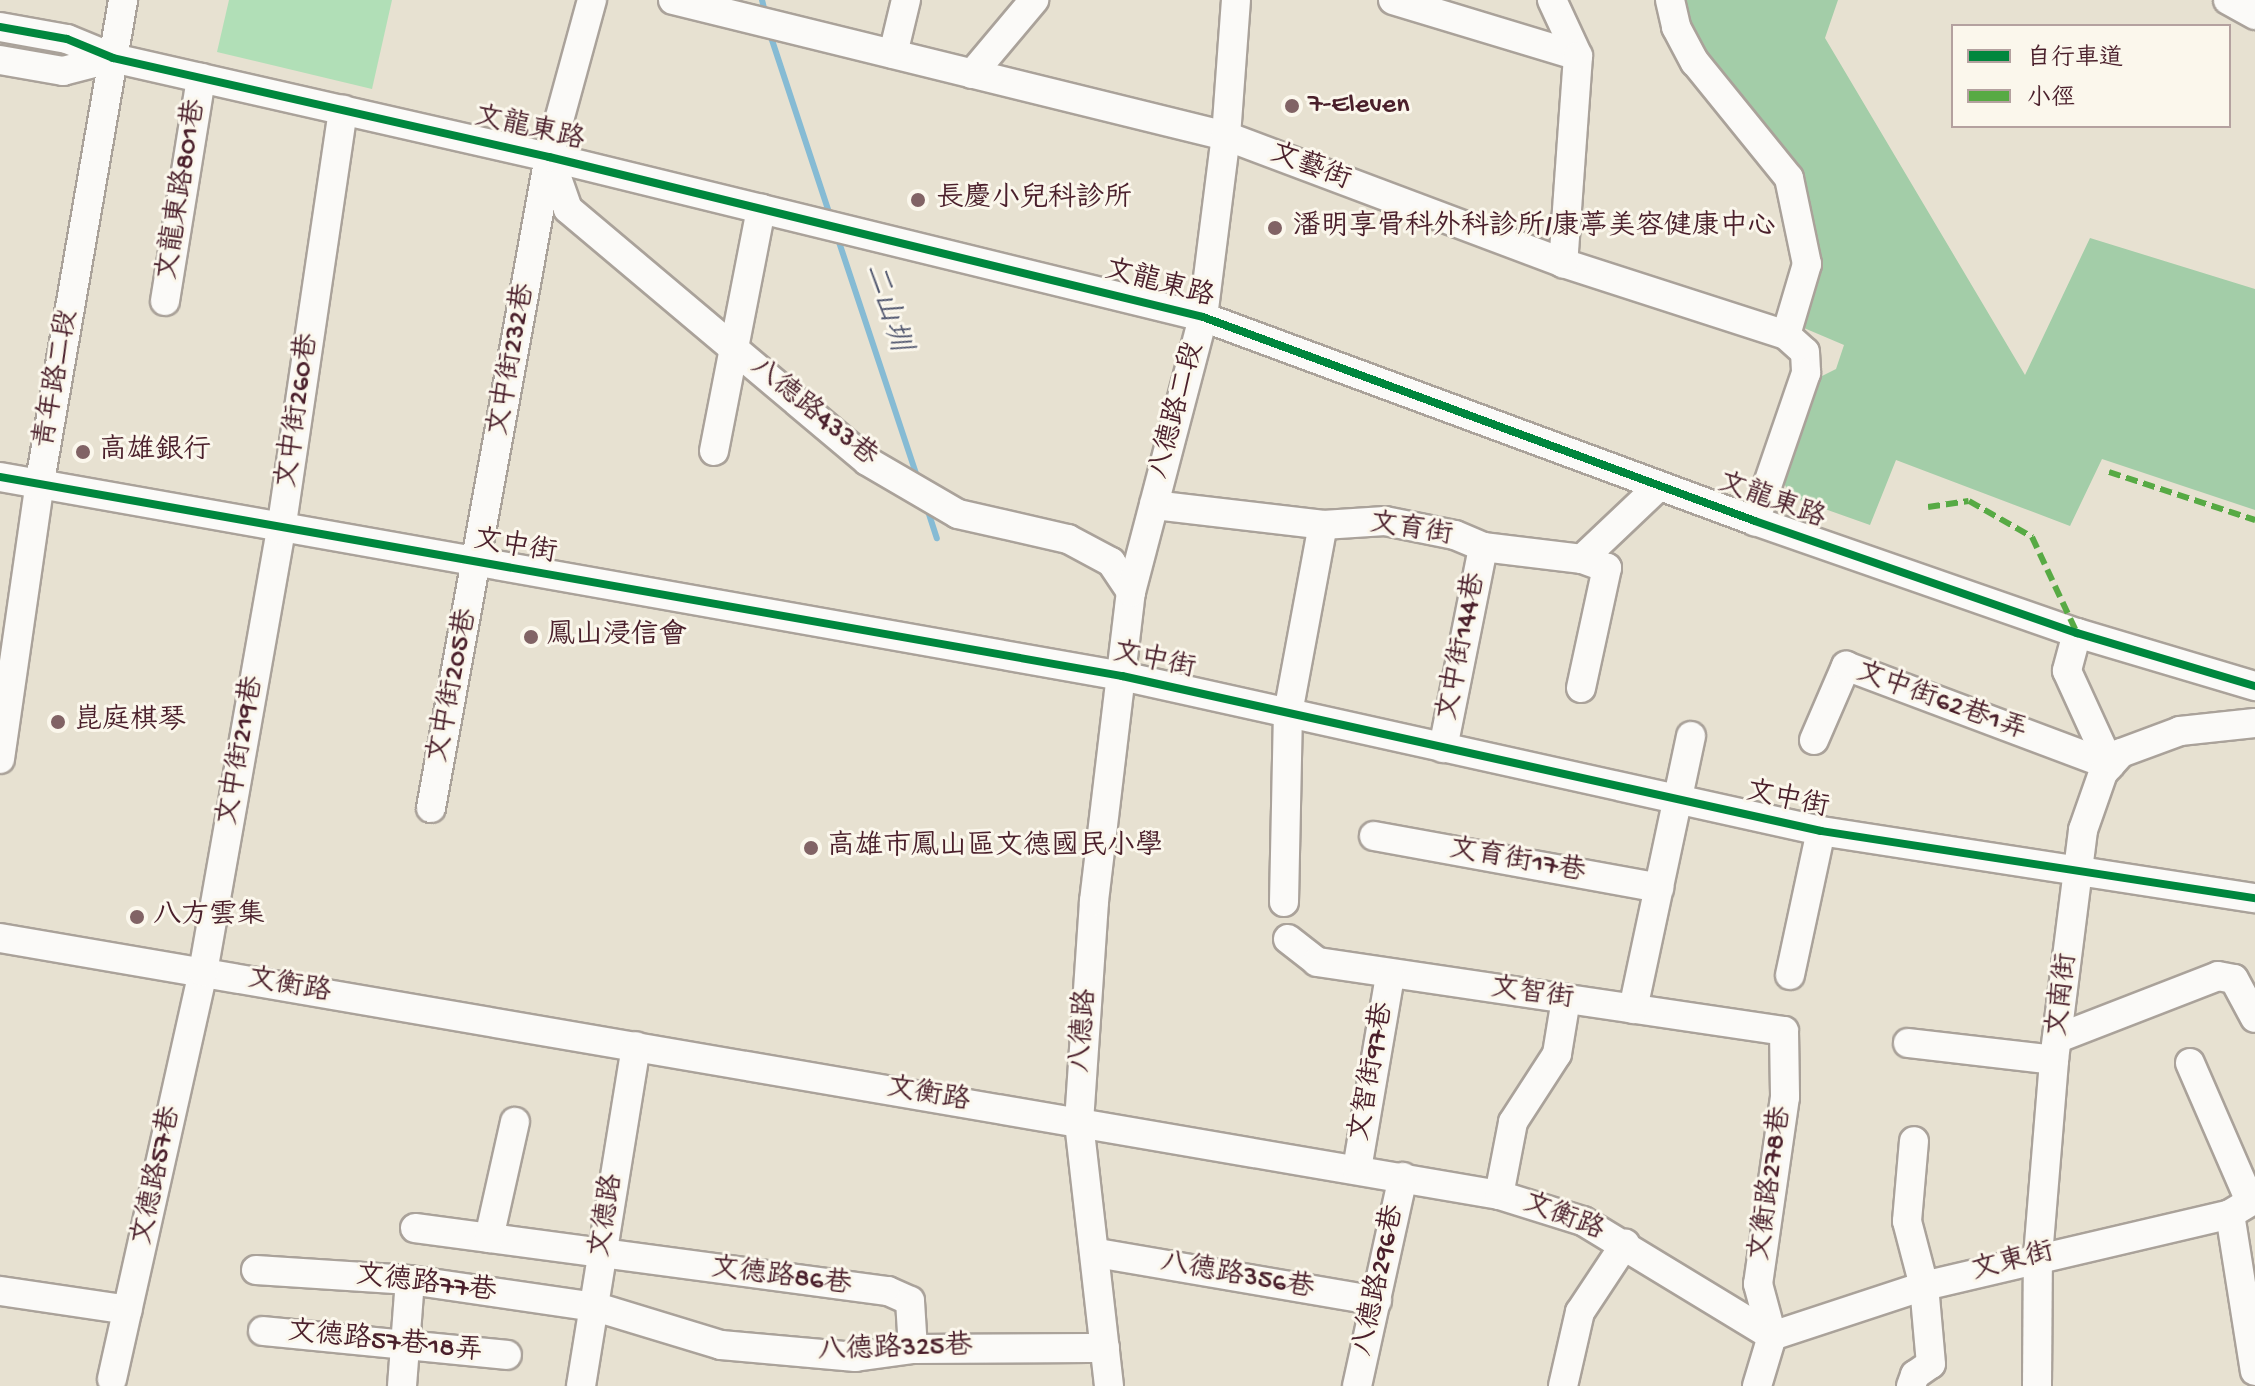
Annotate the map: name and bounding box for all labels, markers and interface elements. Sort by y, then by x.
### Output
legend [1951,24,2231,128]
text: 自行車道 [2027,45,2123,74]
text: 小徑 [2027,85,2075,114]
place label: 7-Eleven [1308,89,1410,123]
street label: 文龍東路801巷 [152,97,214,283]
marker: 7-Eleven [1283,97,1301,115]
street label: 文龍東路 [471,101,587,159]
street label: 文藝街 [1265,137,1355,199]
place label: 長慶小兒科診所 [936,183,1132,217]
marker: 長慶小兒科診所 [907,189,929,211]
place label: 潘明享骨科外科診所/康葶美容健康中心 [1293,211,1776,245]
marker: 潘明享骨科外科診所/康葶美容健康中心 [1264,217,1286,239]
street label: 文龍東路 [1101,254,1217,316]
water label: 二山圳 [854,260,916,356]
street label: 文中街232巷 [483,281,543,439]
street label: 青年路二段 [29,307,87,451]
street label: 文中街260巷 [272,332,326,490]
street label: 八德路二段 [1144,339,1212,483]
street label: 八德路433巷 [742,351,884,475]
place label: 高雄銀行 [99,435,211,469]
marker: 高雄銀行 [74,443,92,461]
street label: 文龍東路 [1713,467,1829,537]
street label: 文育街 [1367,508,1455,554]
street label: 文中街 [471,524,559,572]
street label: 文中街144巷 [1432,570,1494,724]
street label: 文中街205巷 [423,606,485,766]
place label: 鳳山浸信會 [547,620,687,654]
marker: 鳳山浸信會 [522,628,540,646]
street label: 文中街 [1109,637,1199,687]
street label: 文中街62巷1弄 [1851,657,2031,749]
street label: 文中街219巷 [212,674,272,828]
place label: 崑庭棋琴 [74,705,186,739]
marker: 崑庭棋琴 [49,713,67,731]
street label: 文中街 [1742,776,1832,826]
place label: 高雄市鳳山區文德國民小學 [827,831,1163,865]
street label: 文育街17巷 [1446,833,1588,891]
marker: 高雄市鳳山區文德國民小學 [802,839,820,857]
place label: 八方雲集 [153,900,265,934]
marker: 八方雲集 [128,908,146,926]
street label: 文南街 [2042,951,2086,1039]
street label: 文衡路 [245,963,333,1011]
street label: 文智街 [1488,973,1576,1017]
street label: 八德路 [1065,988,1105,1074]
street label: 文智街97巷 [1344,1000,1402,1144]
street label: 文衡路 [884,1072,972,1120]
street label: 文德路57巷 [127,1103,189,1249]
street label: 文衡路278巷 [1745,1105,1799,1263]
street label: 文德路 [585,1172,631,1260]
street label: 文衡路 [1518,1187,1608,1249]
street label: 八德路296巷 [1348,1202,1412,1360]
street label: 文東街 [1968,1237,2058,1289]
street label: 八德路356巷 [1158,1247,1316,1307]
street label: 文德路86巷 [709,1253,853,1303]
street label: 文德路77巷 [354,1260,498,1310]
street label: 文德路57巷18弄 [286,1316,484,1370]
street label: 八德路325巷 [817,1331,973,1369]

